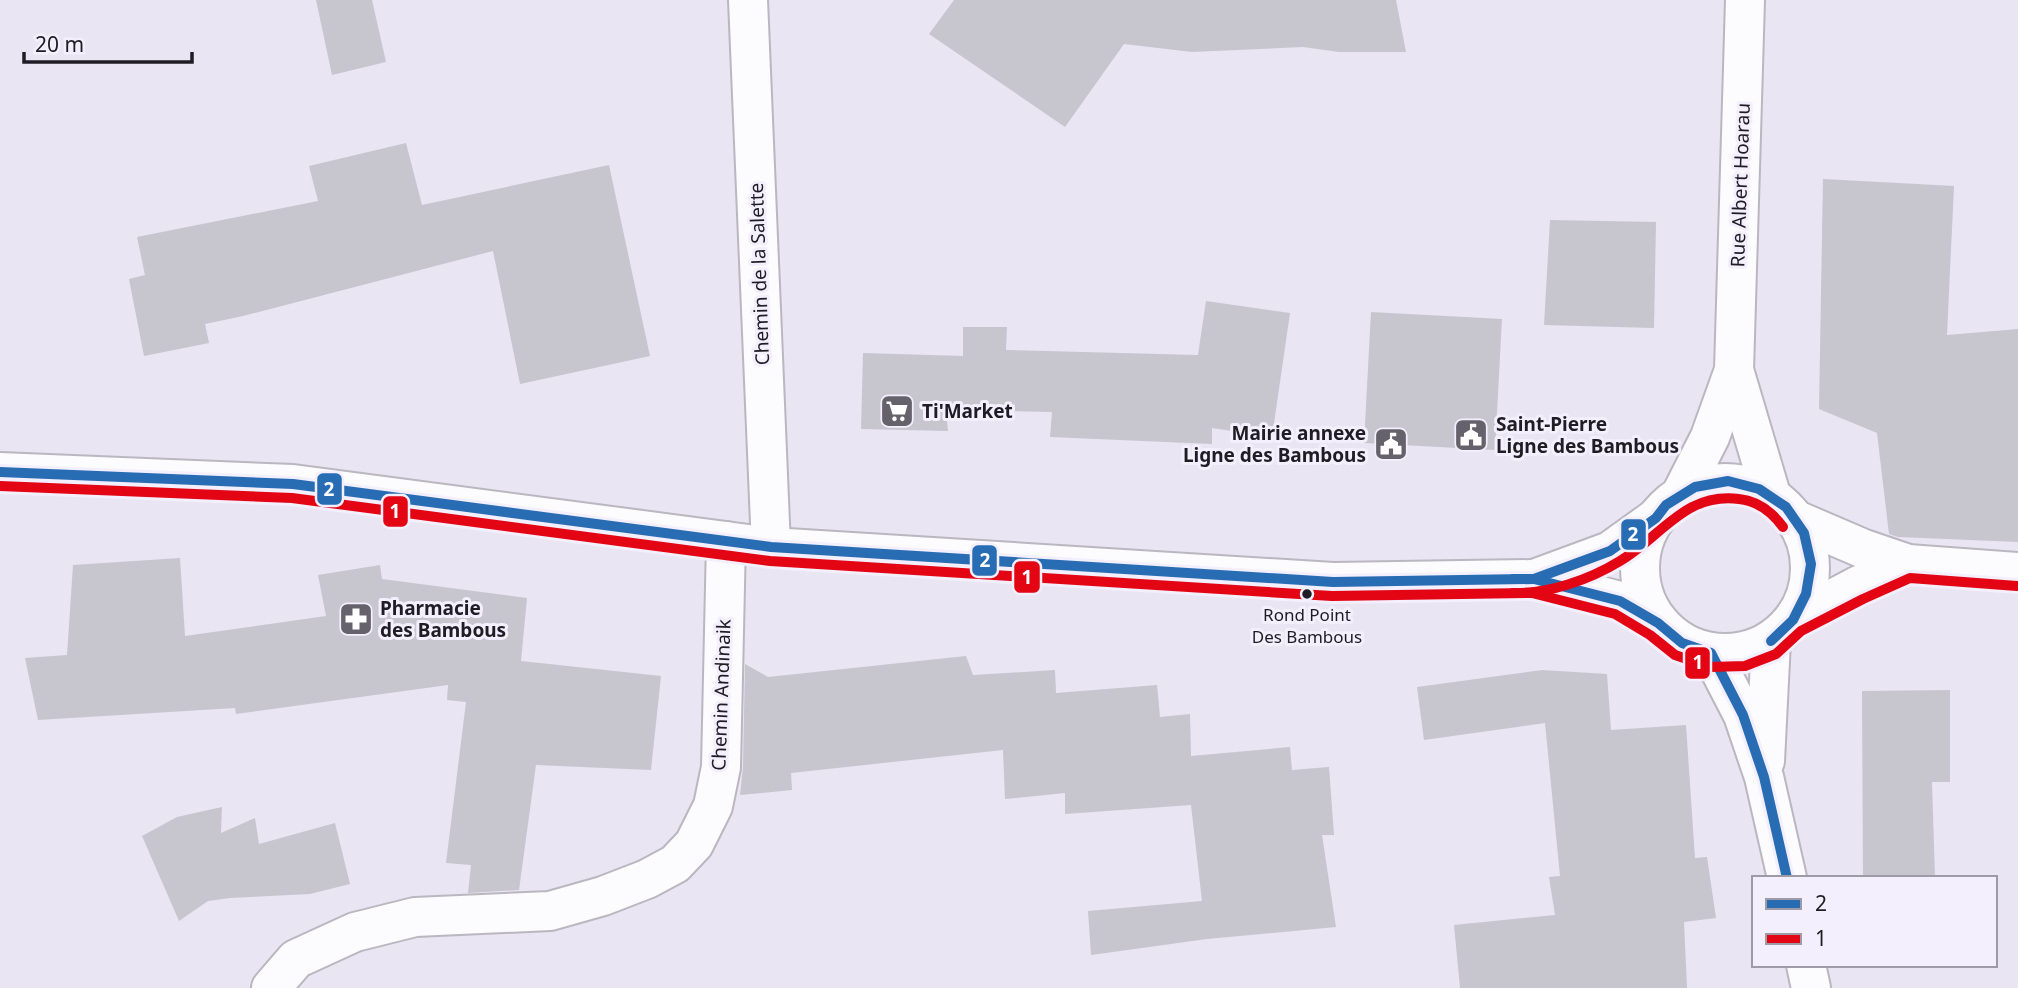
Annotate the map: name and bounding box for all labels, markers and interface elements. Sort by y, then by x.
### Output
scale bar [24,21,192,65]
text: 20 m [35,30,84,58]
street label: Rue Albert Hoarau [1724,102,1756,268]
street label: Chemin de la Salette [743,182,775,366]
supermarket icon: Ti'Market [878,392,916,430]
place label: Ti'Market [922,398,1013,424]
place label: Saint-Pierre Ligne des Bambous [1496,411,1679,459]
public building icon: Saint-Pierre Ligne des Bambous [1452,416,1490,454]
place label: Mairie annexe Ligne des Bambous [1183,420,1366,468]
public building icon: Mairie annexe Ligne des Bambous [1372,425,1410,463]
line badge: 2 [316,472,343,506]
text: 2 [324,476,335,502]
line badge: 1 [382,495,409,528]
text: 1 [390,498,400,524]
line badge: 2 [1620,518,1647,551]
text: 2 [1628,521,1639,547]
line badge: 2 [971,544,998,577]
text: 2 [980,547,991,573]
line badge: 1 [1013,560,1041,594]
text: 1 [1022,564,1032,590]
marker: Rond Point Des Bambous [1300,587,1314,601]
place label: Pharmacie des Bambous [380,595,506,643]
pharmacy icon: Pharmacie des Bambous [337,600,375,638]
place label: Rond Point Des Bambous [1252,603,1362,648]
street label: Chemin Andinaik [705,619,737,771]
line badge: 1 [1684,646,1711,680]
text: 1 [1693,649,1703,675]
legend [1752,876,1997,967]
text: 2 [1815,889,1827,917]
text: 1 [1815,924,1827,952]

